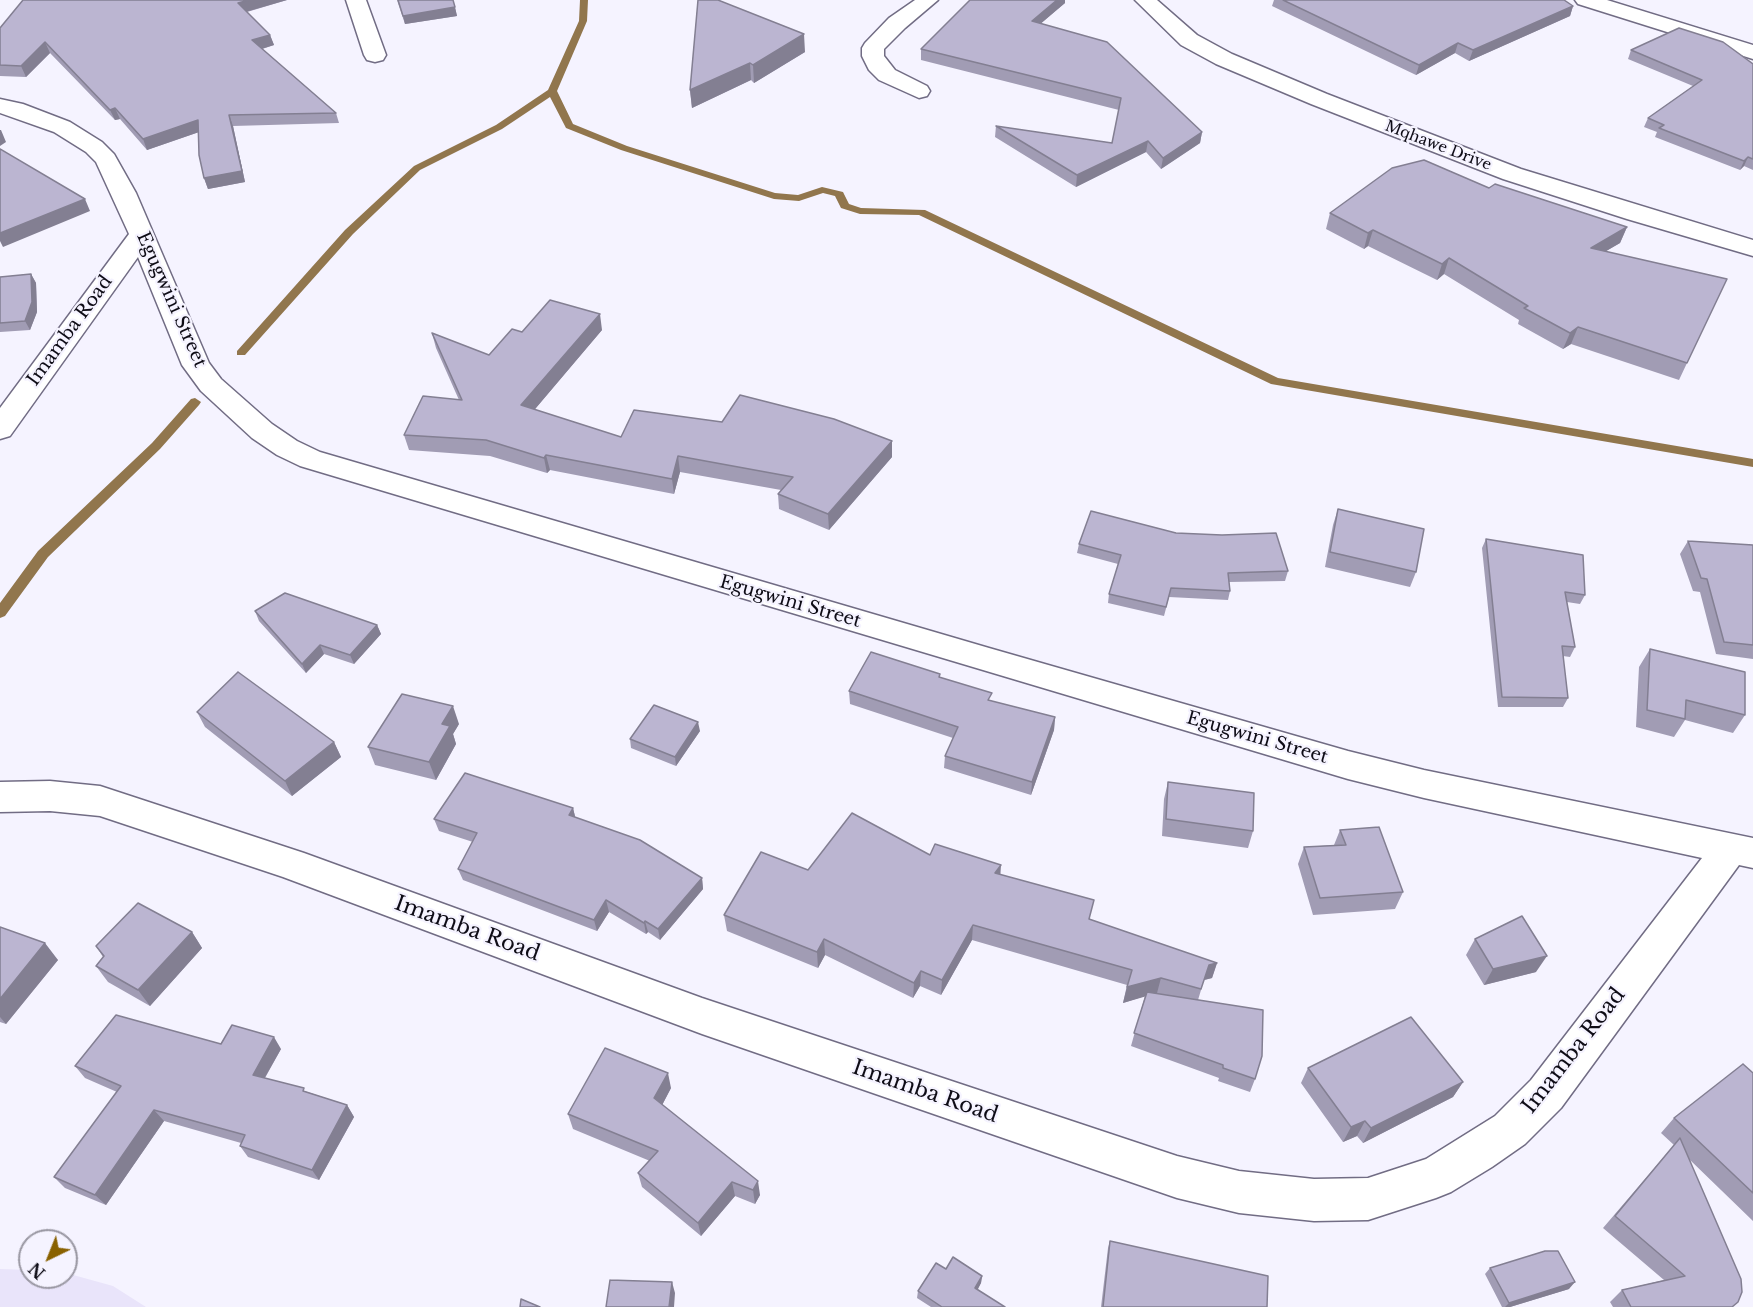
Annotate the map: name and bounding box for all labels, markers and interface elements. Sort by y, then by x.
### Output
street label: Mqhawe Drive [1382,117,1494,175]
street label: Egugwini Street [131,229,211,371]
street label: Imamba Road [23,272,117,390]
street label: Egugwini Street [717,571,863,633]
street label: Egugwini Street [1184,707,1330,769]
street label: Imamba Road [391,891,543,967]
street label: Imamba Road [1517,983,1631,1119]
street label: Imamba Road [849,1055,1001,1129]
north arrow [18,1229,78,1289]
text: N [25,1258,49,1283]

